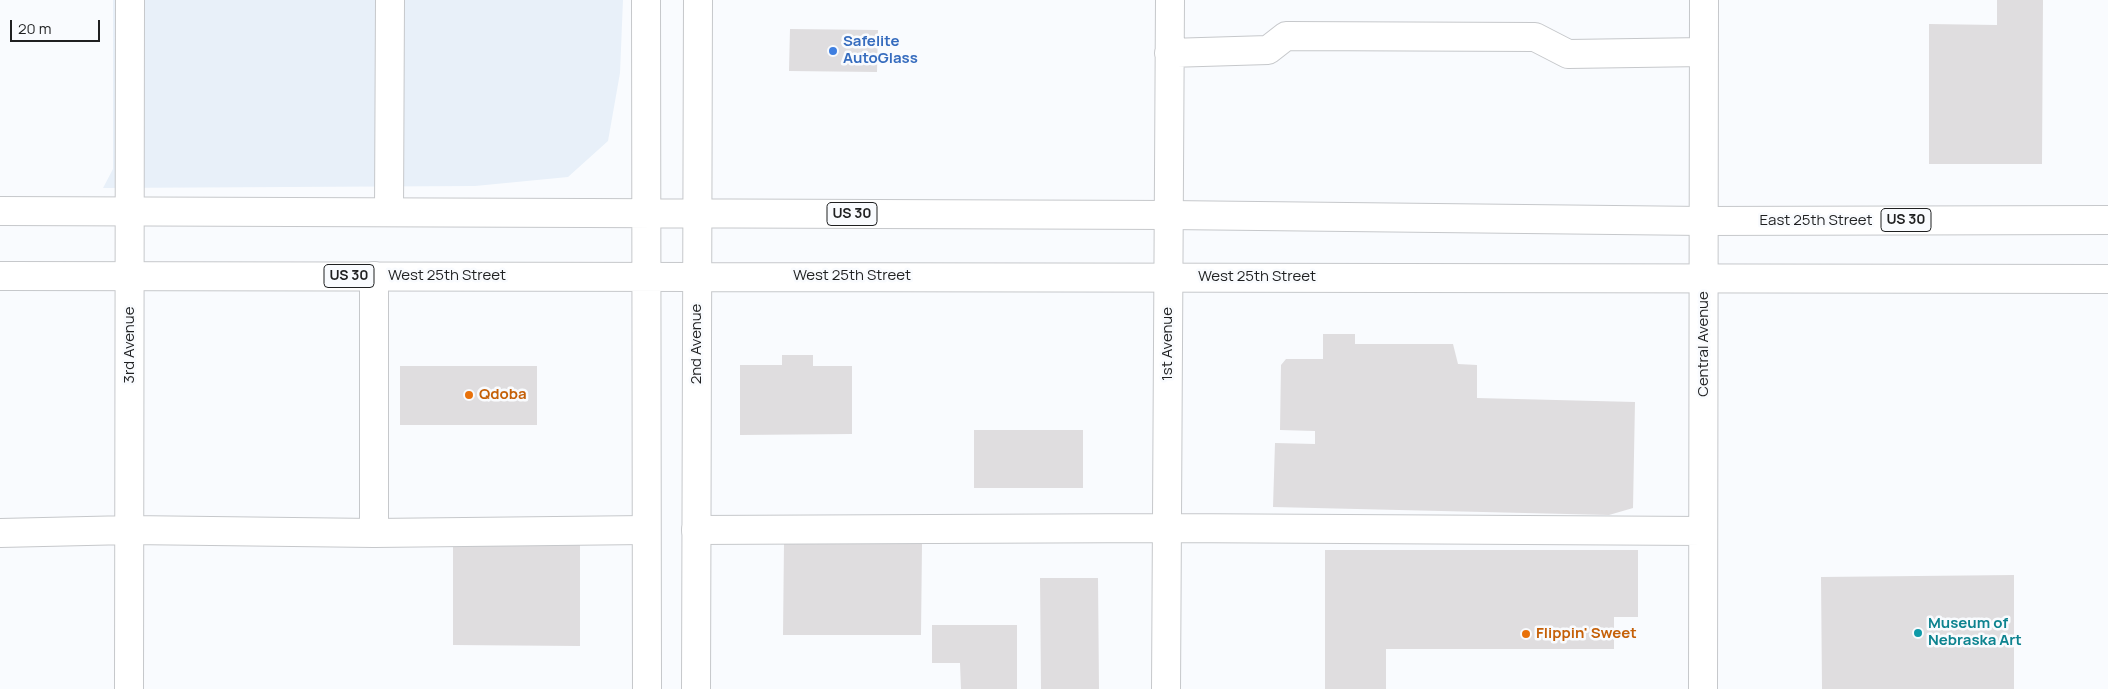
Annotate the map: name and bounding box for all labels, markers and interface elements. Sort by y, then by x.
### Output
scale bar [12,10,102,42]
text: 20 m [18,18,51,39]
place label: Safelite AutoGlass [843,33,918,68]
marker: Safelite AutoGlass [827,45,839,57]
road number: US 30 [827,202,877,225]
road number: US 30 [1881,208,1931,232]
street label: East 25th Street [1760,212,1872,230]
road number: US 30 [324,264,374,288]
street label: West 25th Street [388,267,506,285]
street label: West 25th Street [793,267,911,285]
street label: West 25th Street [1198,268,1316,286]
street label: Central Avenue [1695,291,1713,397]
street label: 2nd Avenue [688,304,706,384]
street label: 3rd Avenue [121,307,139,383]
street label: 1st Avenue [1159,307,1177,381]
place label: Qdoba [479,386,527,404]
marker: Qdoba [463,389,475,401]
place label: Museum of Nebraska Art [1928,615,2022,650]
place label: Flippin' Sweet [1536,625,1637,643]
marker: Museum of Nebraska Art [1912,627,1924,639]
marker: Flippin' Sweet [1520,628,1532,640]

